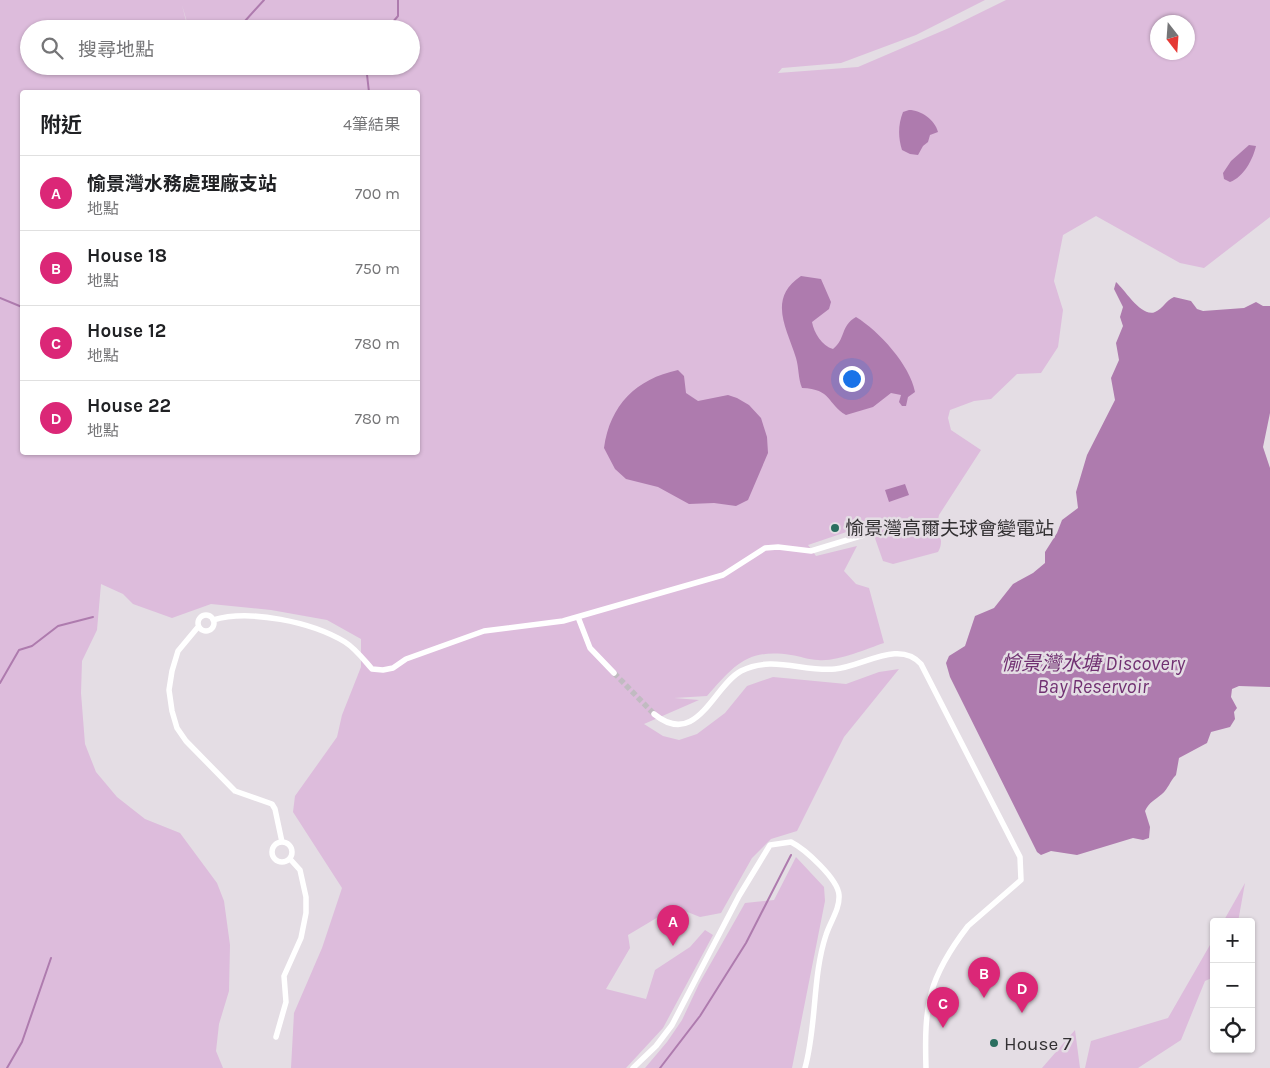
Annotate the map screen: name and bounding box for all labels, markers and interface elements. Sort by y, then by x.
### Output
north arrow [1150,15,1195,60]
search box [20,20,420,75]
icon: search [38,34,66,62]
text: 搜尋地點 [78,39,154,61]
text: 附近 [40,113,82,137]
text: 4筆結果 [343,115,400,134]
text: 愉景灣水務處理廠支站 [87,173,277,195]
text: A [51,184,61,203]
text: 700 m [355,184,400,203]
text: 地點 [87,199,119,218]
text: House 18 [87,245,167,267]
text: B [51,259,61,278]
text: 750 m [355,259,400,278]
text: 地點 [87,271,119,290]
text: House 12 [87,320,166,342]
text: C [51,334,61,353]
text: 780 m [354,334,400,353]
text: 地點 [87,346,119,365]
your location [839,366,865,392]
text: House 22 [87,395,171,417]
text: D [51,409,61,428]
text: 780 m [354,409,400,428]
text: 地點 [87,421,119,440]
place label: 愉景灣高爾夫球會變電站 [845,518,1054,540]
marker: 愉景灣高爾夫球會變電站 [829,522,841,534]
water label: 愉景灣水塘 Discovery Bay Reservoir [1001,652,1186,698]
pin: A [657,905,689,946]
map controls [1210,918,1255,1053]
button: + [1210,918,1255,963]
pin: B [968,957,1000,998]
button: − [1210,963,1255,1008]
pin: D [1006,972,1038,1013]
pin: C [927,987,959,1028]
button: locate [1210,1008,1255,1053]
place label: House 7 [1004,1033,1072,1055]
marker: House 7 [988,1037,1000,1049]

